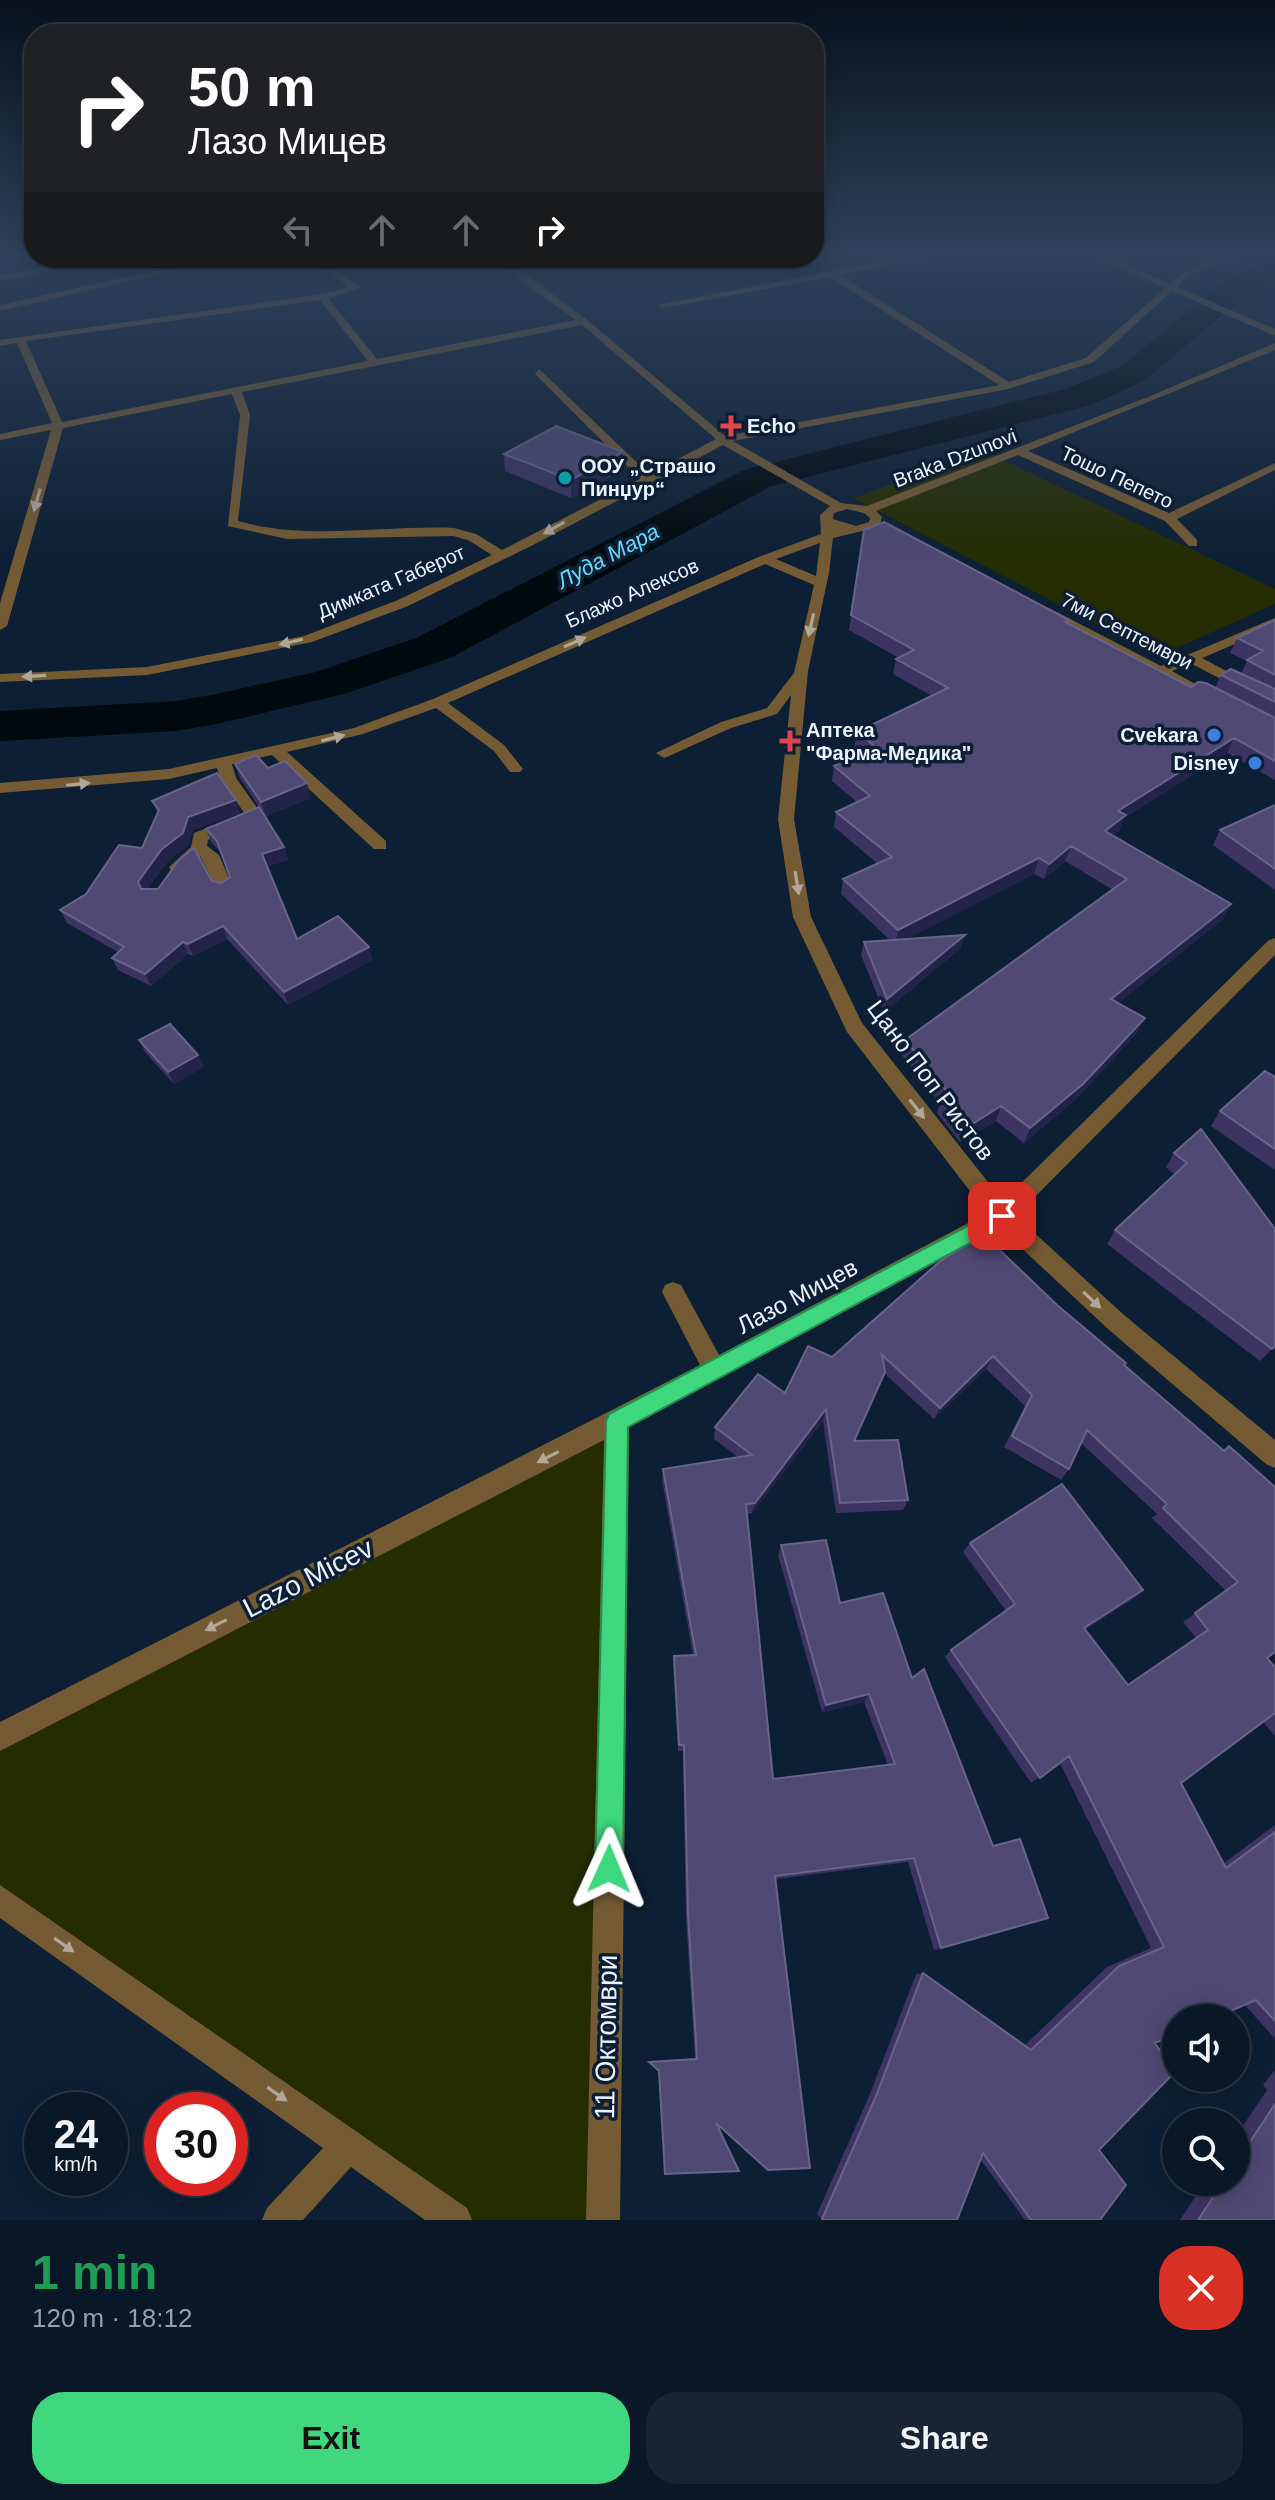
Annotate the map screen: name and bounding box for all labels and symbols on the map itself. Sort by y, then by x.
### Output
place label: Echo [747,415,796,437]
marker: Echo [722,417,740,435]
street label: Braka Dzunovi [890,424,1020,492]
street label: Тошо Пепето [1057,441,1177,513]
place label: ООУ „Страшо Пинџур“ [581,455,716,500]
marker: ООУ „Страшо Пинџур“ [556,469,574,487]
one-way arrow [30,488,43,512]
water label: Луда Мара [551,519,663,594]
one-way arrow [543,521,566,535]
street label: Димката Габерот [314,541,468,623]
street label: Блажо Алексов [562,554,702,632]
street label: 7ми Септември [1058,588,1196,674]
one-way arrow [804,613,817,638]
one-way arrow [563,636,587,649]
one-way arrow [278,637,303,649]
one-way arrow [21,670,46,683]
place label: Аптека "Фарма-Медика" [806,719,971,764]
place label: Cvekara [1120,724,1199,746]
marker: Cvekara [1205,726,1223,744]
one-way arrow [321,731,346,743]
marker: Аптека "Фарма-Медика" [781,732,799,750]
place label: Disney [1173,752,1240,774]
marker: Disney [1246,754,1264,772]
one-way arrow [66,777,91,790]
one-way arrow [791,871,803,896]
street label: Цано Поп Ристов [862,995,1000,1165]
one-way arrow [909,1099,925,1119]
pin [968,1182,1036,1250]
street label: Лазо Мицев [732,1253,862,1339]
one-way arrow [1083,1291,1102,1309]
one-way arrow [536,1450,559,1463]
street label: Lazo Micev [238,1532,378,1624]
one-way arrow [205,1618,227,1632]
position arrow [567,1827,651,1911]
one-way arrow [53,1937,74,1952]
street label: 11 Октомври [589,1954,623,2120]
one-way arrow [266,2086,287,2101]
speed limit sign: 30 [144,2092,248,2196]

